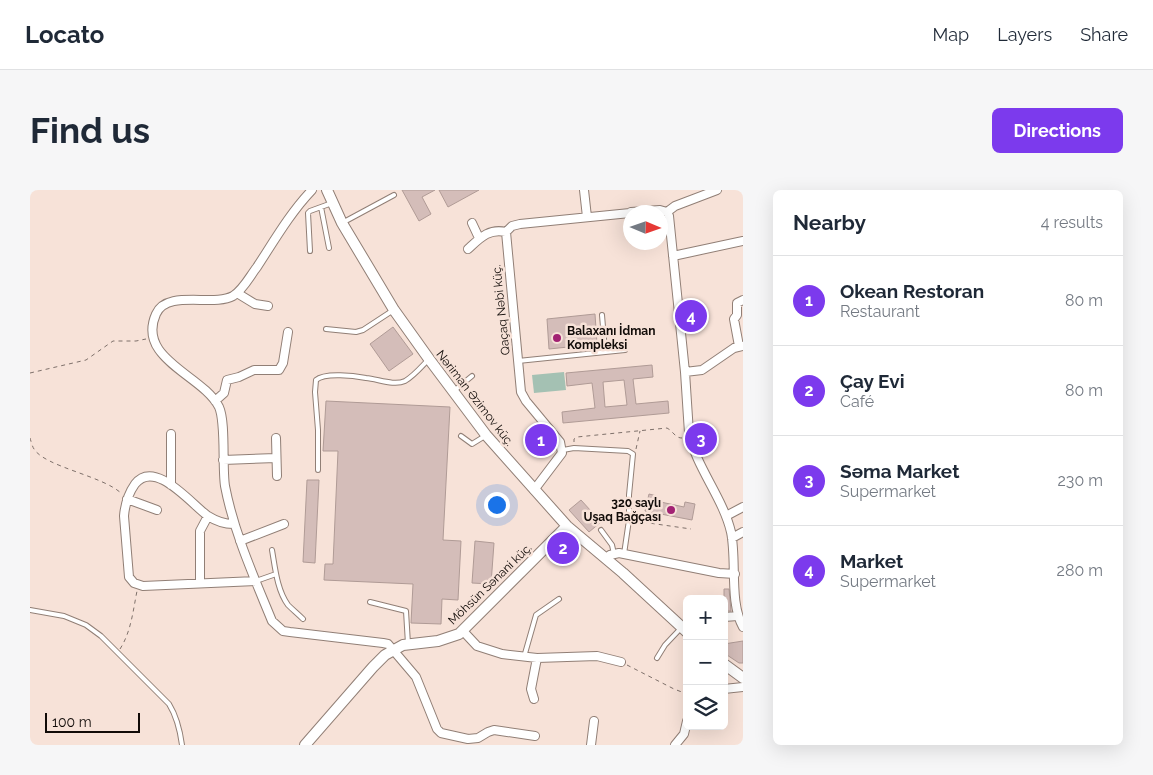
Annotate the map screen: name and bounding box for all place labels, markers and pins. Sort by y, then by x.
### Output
pin: 4 [675,297,707,335]
place label: Balaxanı İdman Kompleksi [567,323,656,352]
marker: Balaxanı İdman Kompleksi [551,332,563,344]
pin: 3 [685,420,717,458]
pin: 1 [525,421,557,459]
place label: 320 saylı Uşaq Bağçası [584,496,661,524]
marker: 320 saylı Uşaq Bağçası [665,504,677,516]
pin: 2 [547,529,579,567]

